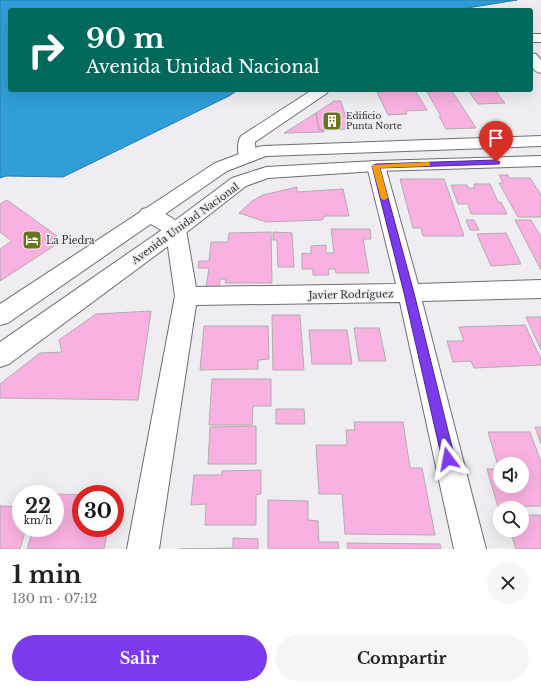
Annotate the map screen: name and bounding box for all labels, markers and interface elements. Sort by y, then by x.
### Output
text: 90 m [86,21,164,56]
icon: right [20,24,72,76]
text: Avenida Unidad Nacional [86,56,320,78]
building icon: Edificio Punta Norte [321,110,343,132]
place label: Edificio Punta Norte [346,110,402,131]
pin [479,121,513,162]
icon: arrive [485,127,507,149]
street label: Avenida Unidad Nacional [128,180,242,267]
hotel icon: La Piedra [21,229,43,251]
place label: La Piedra [46,234,95,247]
street label: Javier Rodríguez [306,287,394,302]
position arrow [427,438,469,480]
map controls [493,457,529,537]
button: sound [493,457,529,493]
speed limit sign: 30 [72,485,124,537]
text: 22 [25,494,51,518]
button: search [493,501,529,537]
text: km/h [24,514,52,527]
text: 1 min [12,560,82,589]
button: close [487,562,529,604]
text: 130 m · 07:12 [12,590,97,607]
button: Salir [12,635,267,681]
button: Compartir [275,635,529,681]

